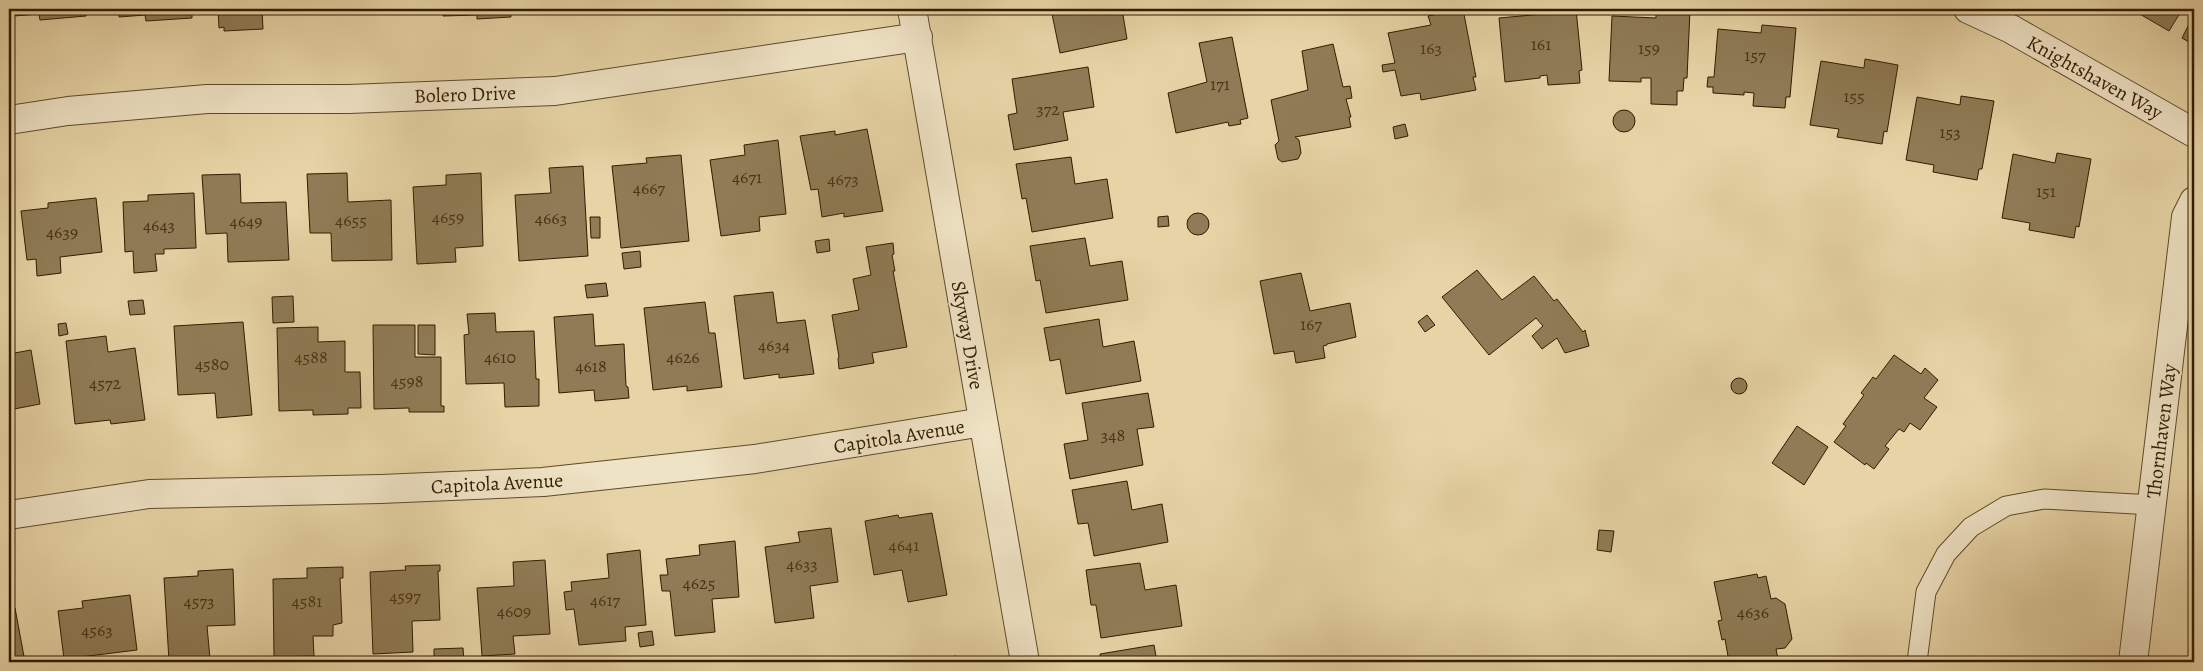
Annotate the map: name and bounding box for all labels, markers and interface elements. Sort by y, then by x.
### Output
street label: Knightshaven Way [2022,29,2168,126]
house number: 161 [1531,32,1551,56]
house number: 163 [1420,36,1442,60]
house number: 159 [1638,36,1660,60]
house number: 157 [1744,43,1766,67]
house number: 171 [1210,72,1230,96]
street label: Bolero Drive [414,79,516,110]
house number: 155 [1843,84,1865,108]
house number: 372 [1036,97,1060,121]
house number: 153 [1939,120,1961,144]
house number: 4671 [732,165,762,189]
house number: 4673 [827,167,859,191]
house number: 4667 [633,176,666,200]
house number: 151 [2036,179,2056,203]
house number: 4659 [432,205,464,229]
house number: 4663 [535,206,567,230]
house number: 4655 [335,208,367,232]
house number: 4649 [230,209,262,233]
house number: 4643 [143,213,175,237]
house number: 4639 [46,220,78,244]
street label: Skyway Drive [945,279,990,392]
house number: 167 [1300,312,1322,336]
house number: 4634 [758,333,790,357]
house number: 4588 [294,345,328,369]
house number: 4610 [484,345,516,369]
house number: 4626 [666,345,700,369]
house number: 4580 [195,352,229,376]
house number: 4618 [575,354,607,378]
street label: Thornhaven Way [2140,361,2183,500]
house number: 4598 [391,369,423,393]
house number: 4572 [89,371,121,395]
street label: Capitola Avenue [832,413,967,460]
house number: 348 [1101,423,1125,447]
street label: Capitola Avenue [430,467,564,500]
house number: 4641 [889,533,919,557]
house number: 4633 [786,552,818,576]
house number: 4625 [683,571,715,595]
house number: 4597 [389,584,421,608]
house number: 4617 [590,588,621,612]
house number: 4573 [184,589,214,613]
house number: 4581 [292,589,322,613]
house number: 4609 [497,599,531,623]
house number: 4636 [1737,600,1769,624]
house number: 4563 [81,618,113,642]

